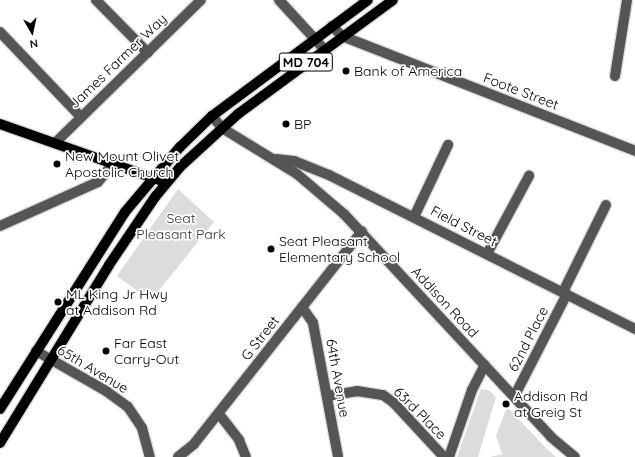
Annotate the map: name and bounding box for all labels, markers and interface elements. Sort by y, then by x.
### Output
street label: James Farmer Way [66,10,170,112]
north arrow [12,12,52,52]
text: N [29,36,39,51]
road number: MD 704 [278,51,334,73]
place label: Bank of America [354,63,462,79]
marker: Bank of America [341,66,351,76]
street label: Foote Street [481,69,561,113]
place label: BP [294,116,311,132]
marker: BP [281,119,291,129]
place label: New Mount Olivet Apostolic Church [65,148,179,180]
marker: New Mount Olivet Apostolic Church [52,159,62,169]
street label: Field Street [428,202,500,250]
park label: Seat Pleasant Park [136,210,226,242]
place label: Seat Pleasant Elementary School [279,233,400,266]
marker: Seat Pleasant Elementary School [266,244,276,254]
street label: Addison Road [408,263,482,341]
place label: ML King Jr Hwy at Addison Rd [66,286,168,318]
marker: ML King Jr Hwy at Addison Rd [53,297,63,307]
street label: 62nd Place [504,304,552,374]
street label: G Street [237,312,283,364]
place label: Far East Carry-Out [114,335,179,368]
street label: 64th Avenue [323,337,353,419]
street label: 65th Avenue [55,341,131,397]
marker: Far East Carry-Out [101,346,111,356]
street label: 63rd Place [390,383,450,443]
place label: Addison Rd at Greig St [514,388,588,420]
marker: Addison Rd at Greig St [501,399,511,409]

